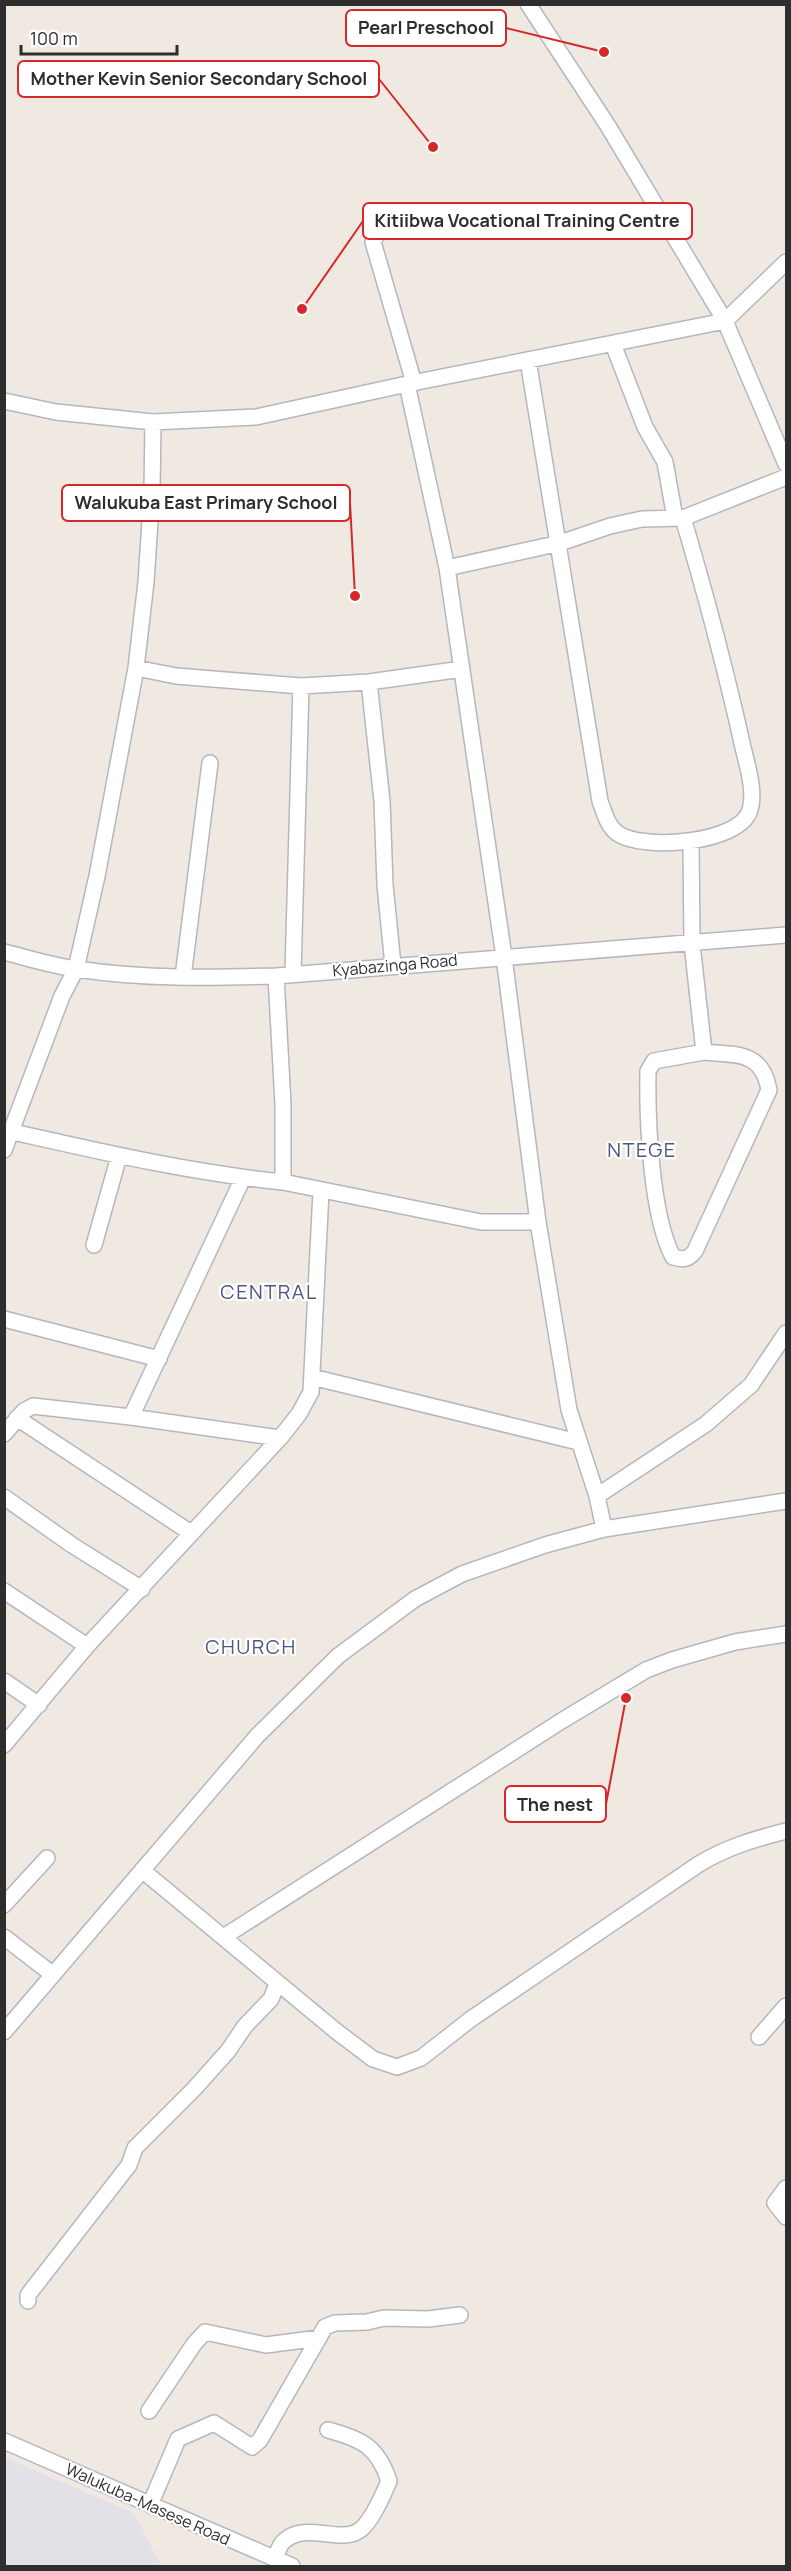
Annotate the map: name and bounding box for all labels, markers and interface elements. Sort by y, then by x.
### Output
callout: Pearl Preschool [346,10,506,46]
text: Pearl Preschool [358,15,494,39]
scale bar [21,18,177,56]
text: 100 m [30,26,78,50]
callout: Mother Kevin Senior Secondary School [18,61,379,97]
text: Mother Kevin Senior Secondary School [31,66,367,90]
callout: Kitiibwa Vocational Training Centre [363,203,692,239]
text: Kitiibwa Vocational Training Centre [375,208,680,232]
callout: Walukuba East Primary School [62,485,350,521]
text: Walukuba East Primary School [74,490,338,514]
street label: Kyabazinga Road [332,949,458,981]
district label: NTEGE [607,1136,677,1163]
district label: CENTRAL [220,1278,318,1305]
district label: CHURCH [205,1633,297,1660]
callout: The nest [505,1786,606,1822]
text: The nest [517,1792,593,1816]
street label: Walukuba-Masese Road [62,2458,234,2550]

